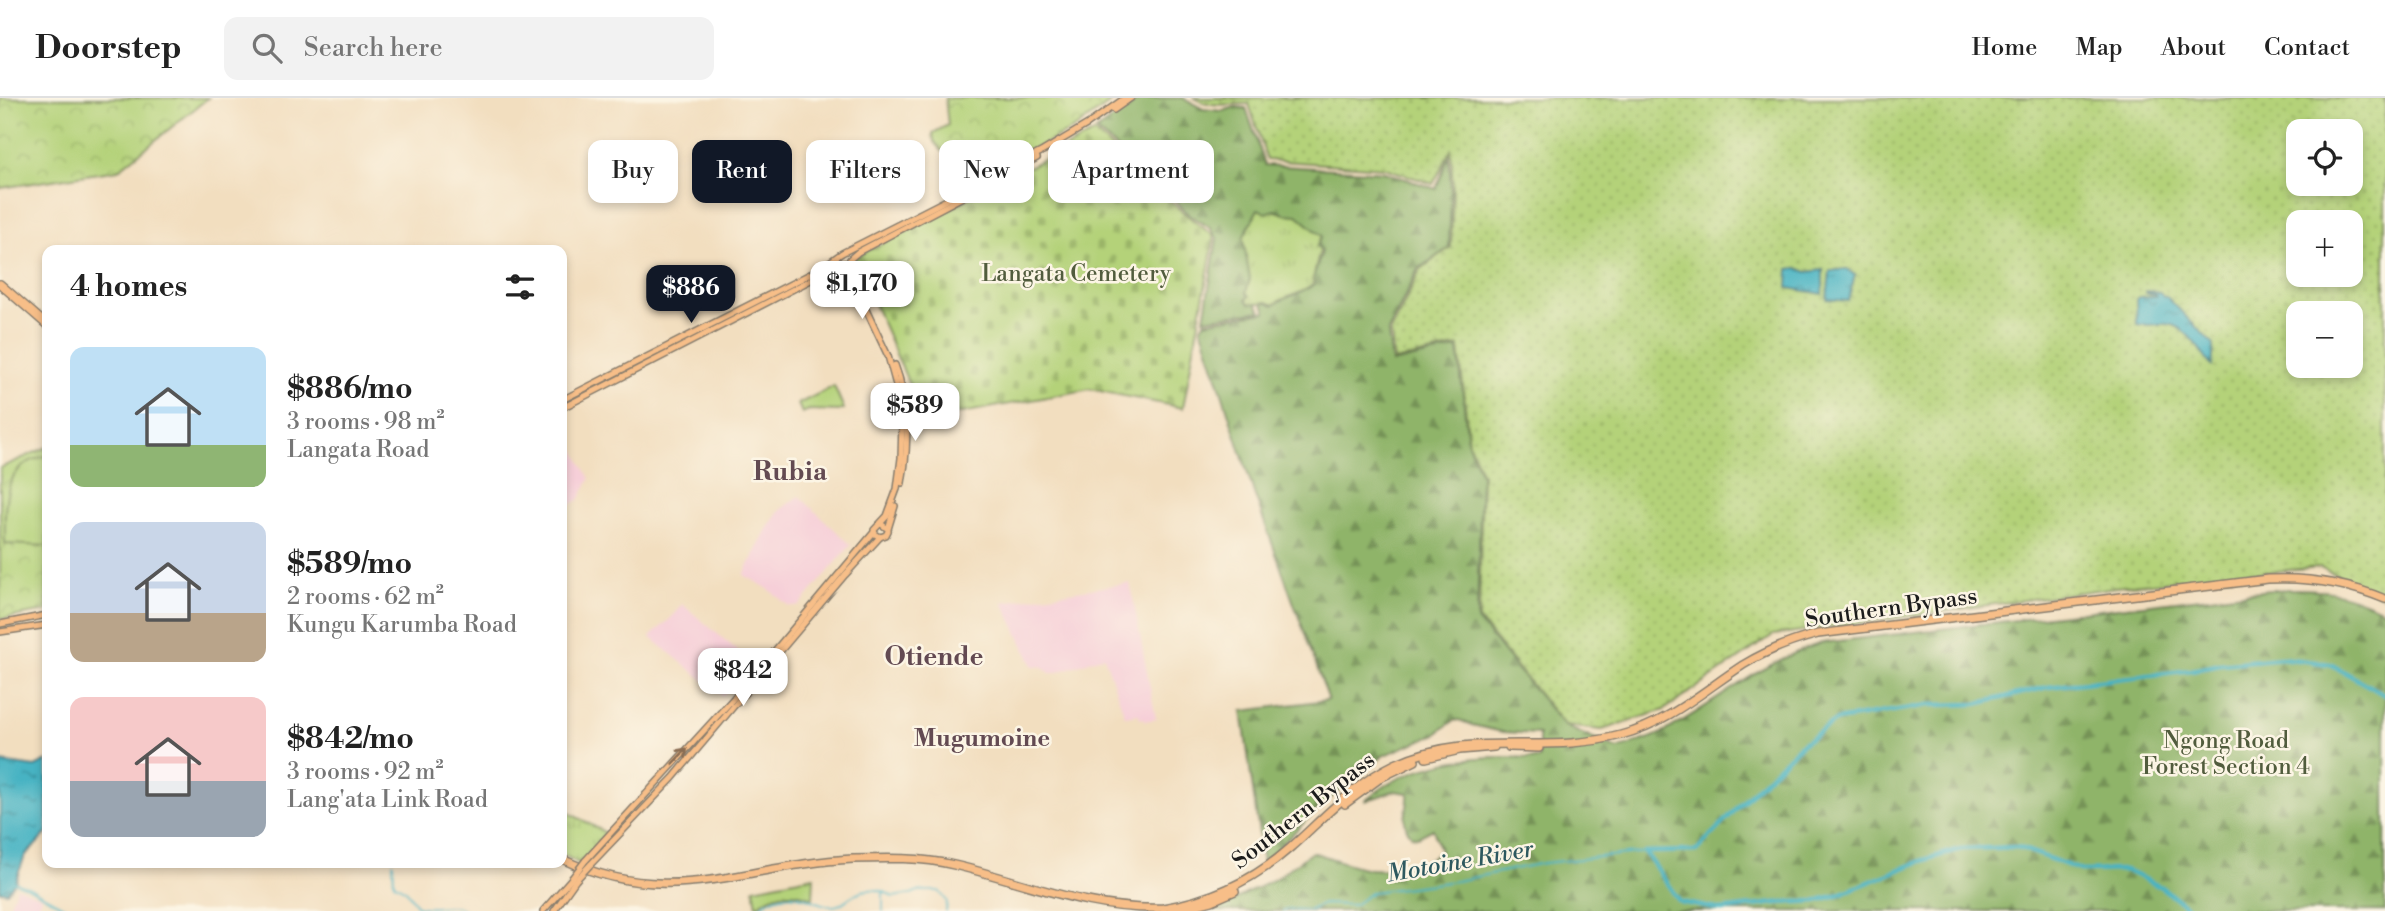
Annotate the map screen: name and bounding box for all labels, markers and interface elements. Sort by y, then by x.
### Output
search box [224,17,714,80]
text: Doorstep [35,28,182,69]
icon: search [248,29,286,67]
text: Search here [304,32,443,64]
text: Home [1972,33,2037,63]
text: Map [2075,33,2123,63]
text: About [2161,33,2226,63]
text: Contact [2264,33,2350,63]
map controls [2286,119,2363,378]
button: locate [2286,119,2363,196]
chip: Buy [588,140,678,203]
chip: Rent [692,140,792,203]
chip: Filters [806,140,925,203]
chip: New [939,140,1034,203]
chip: Apartment [1048,140,1214,203]
button: + [2286,210,2363,287]
park label: Langata Cemetery [981,260,1172,288]
pin: $1,170 [805,262,919,321]
pin: $886 [650,266,732,325]
text: 4 homes [70,268,187,306]
icon: filters [501,268,539,306]
text: $1,170 [826,270,898,298]
text: $886 [662,274,720,302]
button: − [2286,301,2363,378]
text: $886/mo [287,370,413,408]
icon: home [126,375,210,459]
pin: $589 [874,384,956,443]
text: $589 [886,392,944,420]
text: 3 rooms · 98 m² [287,408,444,436]
text: Langata Road [287,436,429,464]
district label: Rubia [753,456,828,488]
text: $589/mo [287,545,412,583]
icon: home [126,550,210,634]
street label: Southern Bypass [1803,582,1979,634]
text: 2 rooms · 62 m² [287,583,444,611]
text: Kungu Karumba Road [287,611,517,639]
district label: Otiende [884,641,984,673]
pin: $842 [702,648,784,708]
text: $842 [714,657,772,685]
text: $842/mo [287,720,414,758]
district label: Mugumoine [914,724,1050,754]
icon: home [126,725,210,809]
park label: Ngong Road Forest Section 4 [2142,727,2310,781]
street label: Southern Bypass [1227,746,1381,875]
one-way arrow [672,747,688,765]
text: 3 rooms · 92 m² [287,758,443,786]
text: Lang'ata Link Road [287,786,488,814]
water label: Motoine River [1384,834,1537,890]

